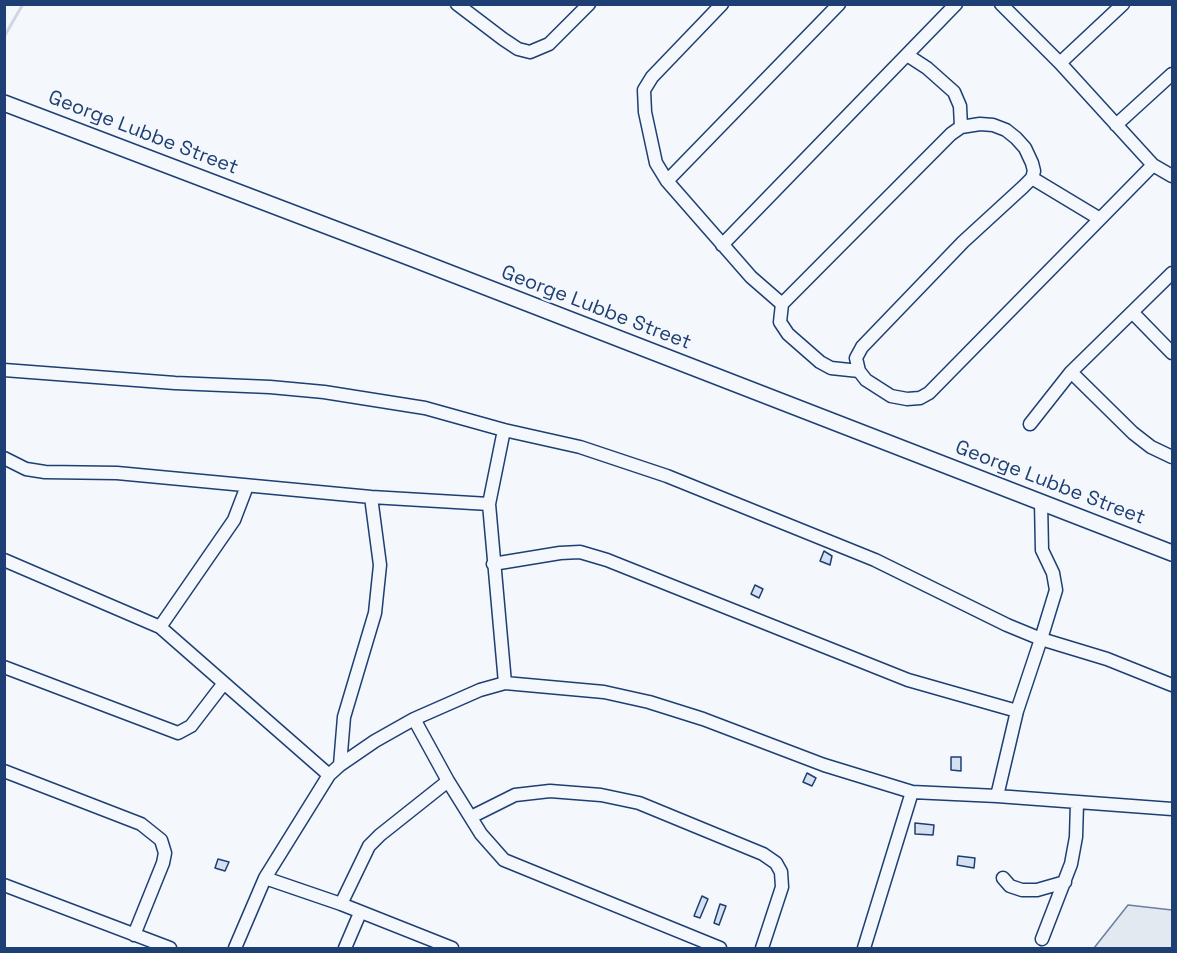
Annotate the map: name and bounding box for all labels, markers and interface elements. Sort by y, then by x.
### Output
street label: George Lubbe Street [45,86,241,180]
street label: George Lubbe Street [498,261,694,355]
street label: George Lubbe Street [952,436,1148,530]

